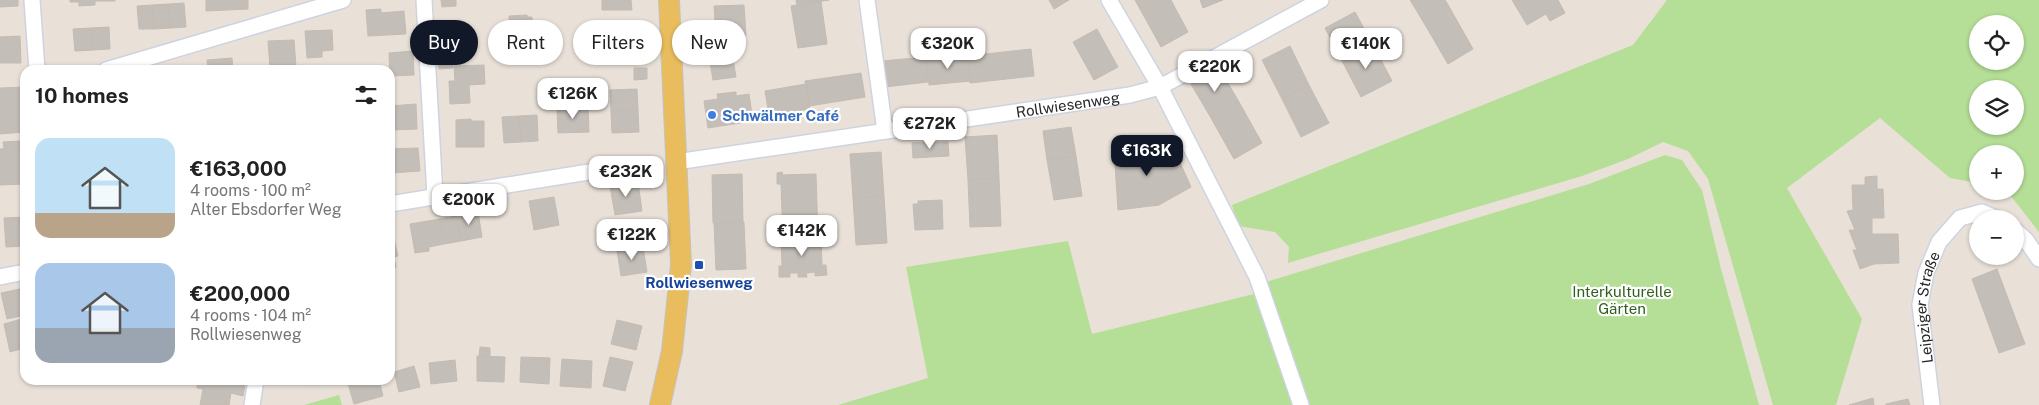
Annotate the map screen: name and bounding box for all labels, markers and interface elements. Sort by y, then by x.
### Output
map controls [1969,15,2024,265]
button: locate [1969,15,2024,70]
chip: Buy [410,20,478,65]
chip: Rent [488,20,563,65]
chip: Filters [573,20,662,65]
chip: New [672,20,746,65]
pin: €320K [913,28,983,70]
pin: €140K [1331,28,1401,70]
text: €320K [921,34,975,53]
text: €140K [1341,34,1391,53]
pin: €220K [1180,51,1250,93]
text: €220K [1189,57,1241,76]
pin: €126K [538,78,608,120]
button: layers [1969,80,2024,135]
icon: filters [352,81,380,109]
text: 10 homes [35,83,129,108]
text: €126K [548,84,598,103]
street label: Rollwiesenweg [1015,88,1121,120]
place label: Schwälmer Café [722,107,839,124]
pin: €272K [895,108,965,150]
marker: Schwälmer Café [706,109,718,121]
text: €272K [904,114,956,133]
pin: €163K [1112,134,1182,177]
text: €163K [1122,141,1172,160]
button: + [1969,145,2024,200]
text: €163,000 [190,156,287,181]
pin: €232K [591,156,661,198]
icon: home [75,158,135,218]
text: €232K [600,162,652,181]
text: 4 rooms · 100 m² [190,181,311,200]
pin: €200K [434,184,504,226]
text: €200K [443,190,495,209]
text: Alter Ebsdorfer Weg [190,200,342,219]
button: − [1969,210,2024,265]
pin: €142K [767,214,837,257]
pin: €122K [597,218,667,261]
text: €142K [777,221,827,240]
text: €122K [607,225,657,244]
street label: Leipziger Straße [1911,249,1943,364]
marker: Rollwiesenweg [693,259,705,271]
place label: Rollwiesenweg [645,274,753,291]
text: €200,000 [190,281,290,306]
icon: home [75,283,135,343]
park label: Interkulturelle Gärten [1572,283,1672,317]
text: 4 rooms · 104 m² [190,306,311,325]
text: Rollwiesenweg [190,325,302,344]

